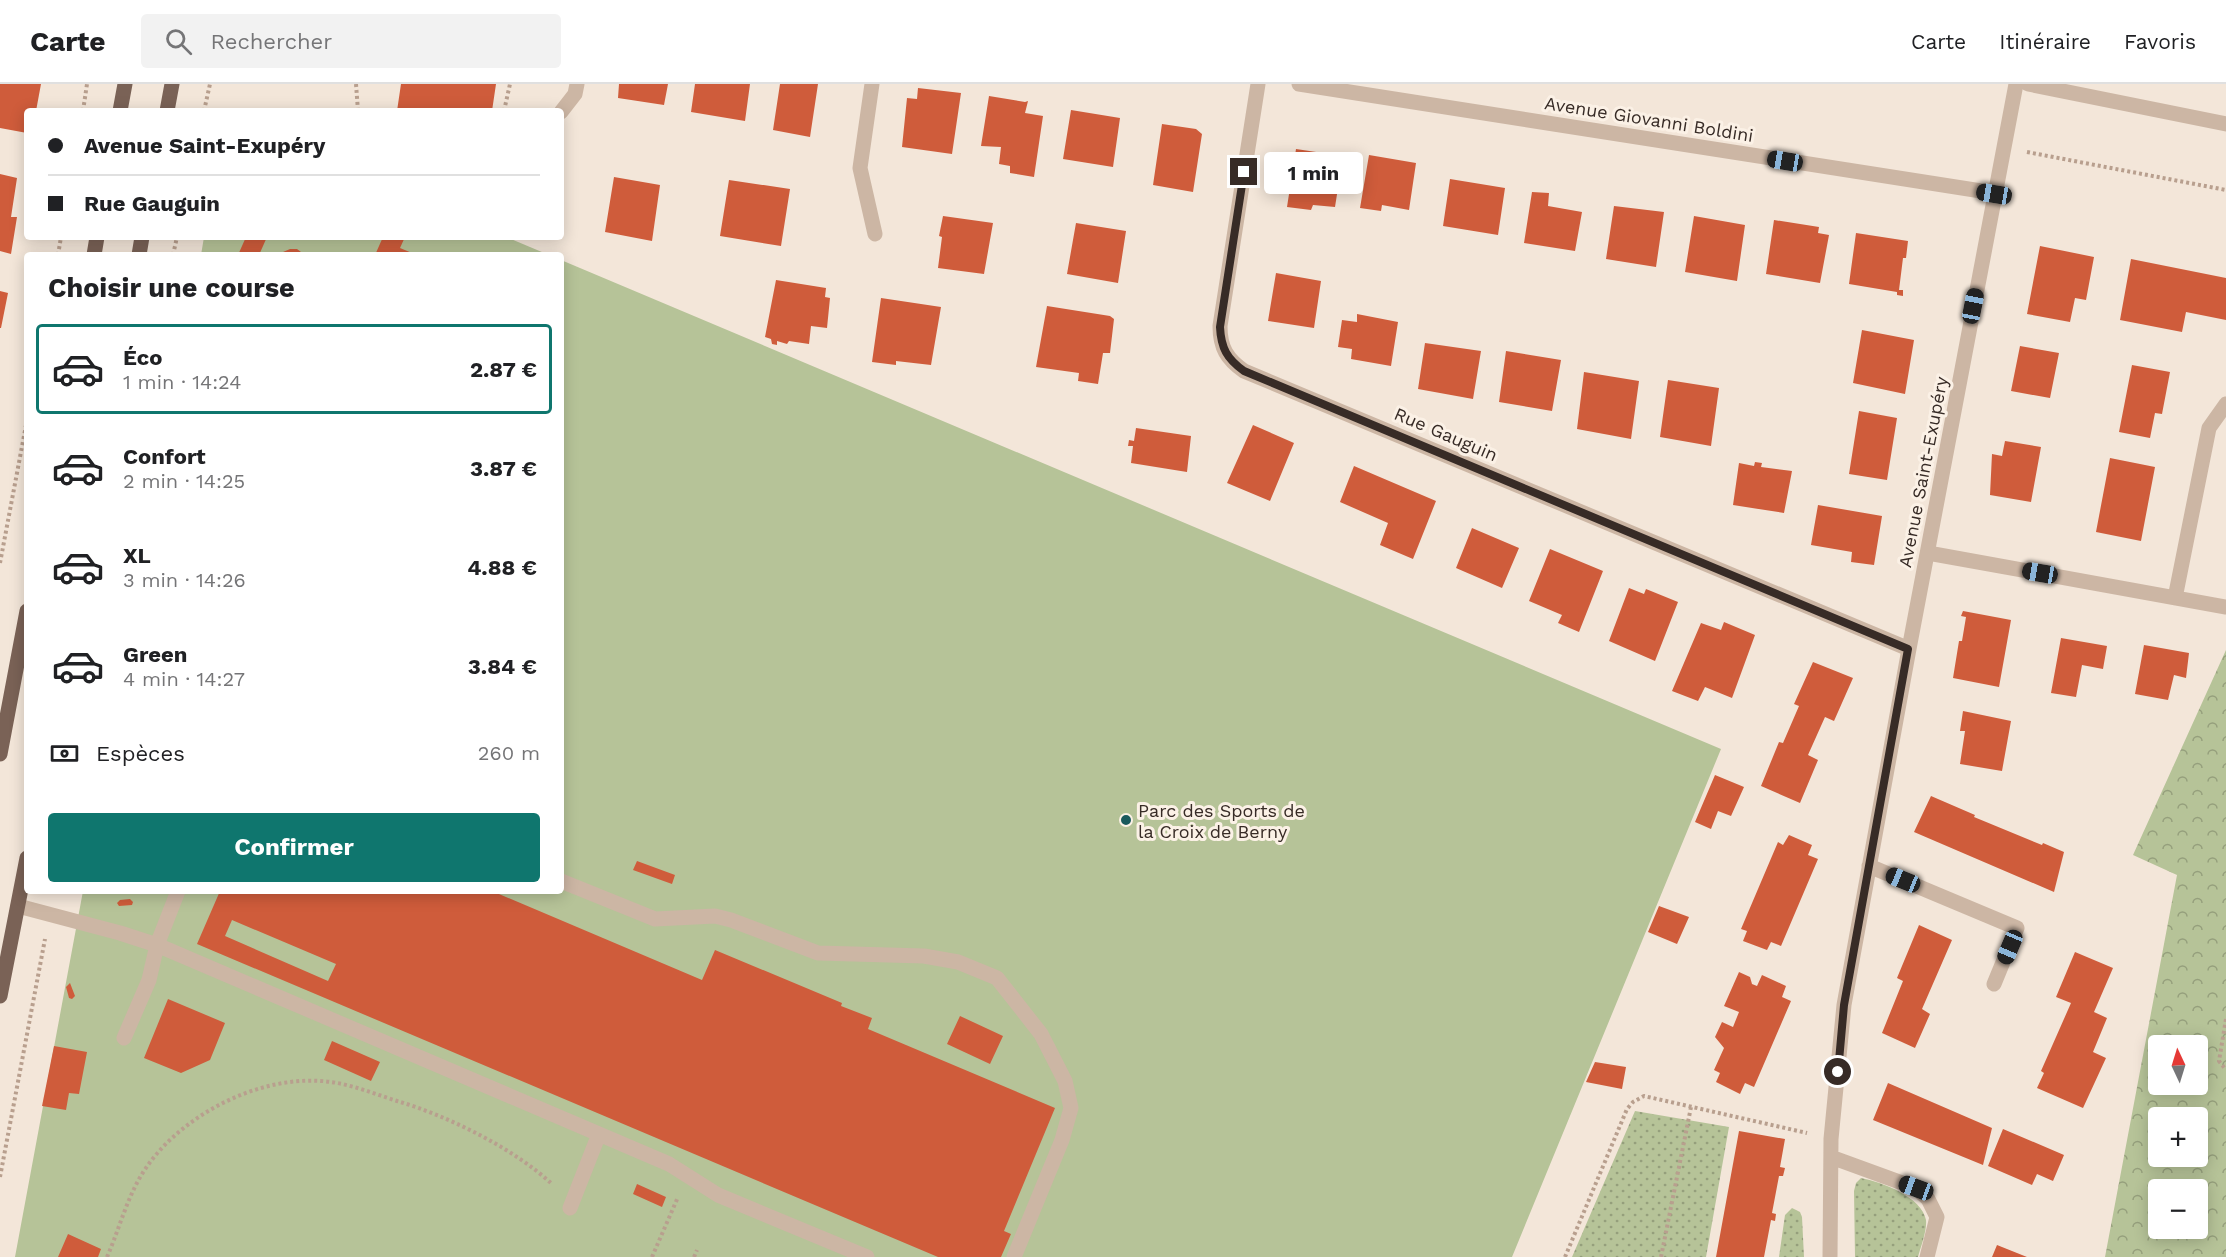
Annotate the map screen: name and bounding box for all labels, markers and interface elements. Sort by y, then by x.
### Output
search box [141,14,561,68]
text: Carte [30,25,105,58]
icon: search [162,25,195,58]
text: Rechercher [210,29,332,54]
text: Carte [1911,29,1966,54]
text: Itinéraire [1999,29,2091,54]
text: Favoris [2124,29,2196,54]
street label: Avenue Giovanni Boldini [1543,92,1755,146]
text: Avenue Saint-Exupéry [84,133,325,158]
car [1766,149,1804,173]
callout: 1 min [1265,151,1364,193]
route end [1230,158,1257,185]
text: 1 min [1288,161,1339,185]
car [1975,182,2013,206]
text: Rue Gauguin [84,191,220,216]
text: Choisir une course [48,272,295,304]
car [1961,287,1985,325]
icon: car [51,342,105,396]
text: Éco [123,345,162,370]
text: 2.87 € [470,357,537,382]
text: 1 min · 14:24 [123,370,241,394]
street label: Avenue Saint-Exupéry [1894,374,1952,569]
street label: Rue Gauguin [1391,403,1501,465]
icon: car [51,441,105,495]
text: Confort [123,444,206,469]
text: 3.87 € [470,456,537,481]
text: 2 min · 14:25 [123,469,245,493]
icon: car [51,540,105,594]
text: XL [123,543,151,568]
text: 4.88 € [467,555,537,580]
car [2021,561,2059,585]
text: 3 min · 14:26 [123,568,246,592]
icon: car [51,639,105,693]
text: Green [123,642,187,667]
text: 3.84 € [468,654,537,679]
text: 4 min · 14:27 [123,667,245,691]
icon: cash [48,737,81,770]
text: Espèces [96,741,185,766]
text: 260 m [478,741,540,765]
place label: Parc des Sports de la Croix de Berny [1138,800,1305,842]
button: Confirmer [48,813,540,882]
marker: Parc des Sports de la Croix de Berny [1119,813,1133,827]
car [1883,865,1923,895]
car [1995,927,2025,967]
north arrow [2148,1035,2208,1095]
map controls [2148,1035,2208,1239]
route start [1824,1058,1851,1085]
button: + [2148,1107,2208,1167]
car [1896,1173,1936,1203]
button: − [2148,1179,2208,1239]

